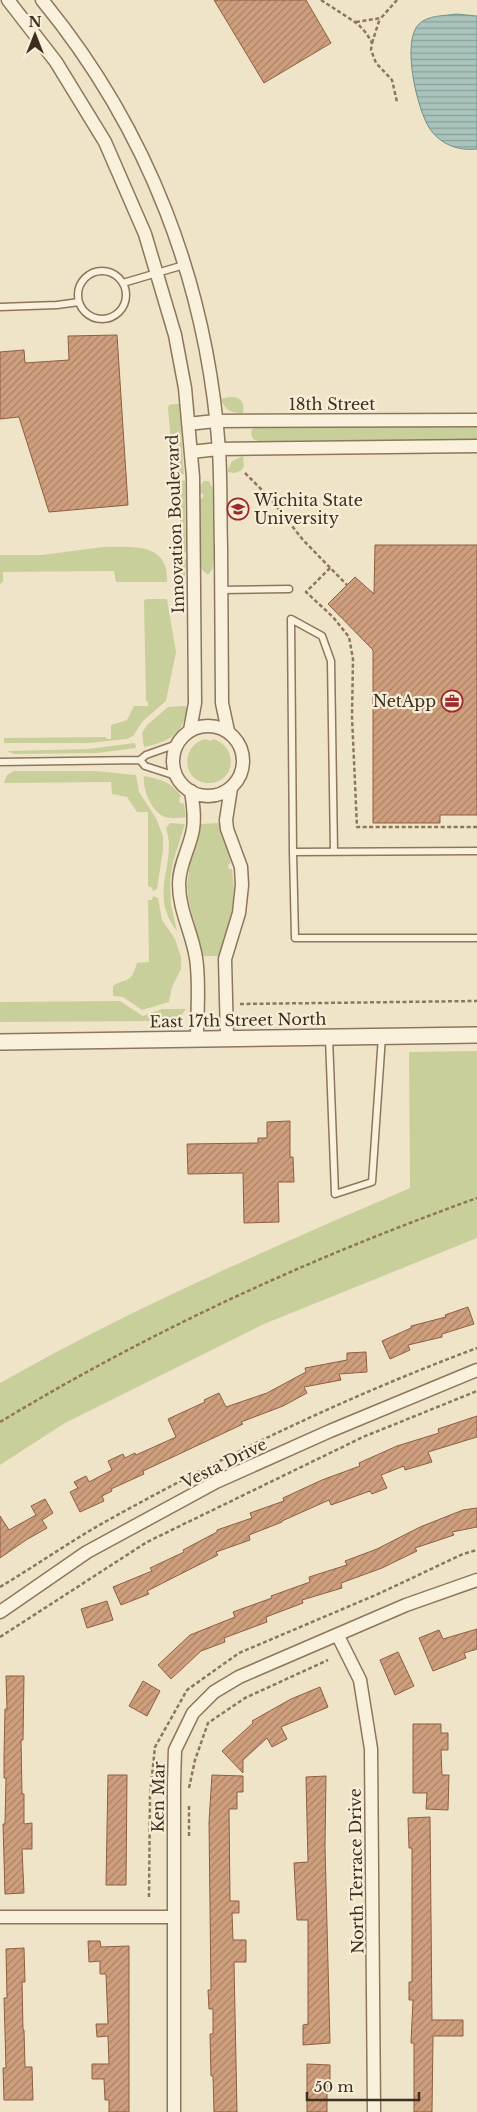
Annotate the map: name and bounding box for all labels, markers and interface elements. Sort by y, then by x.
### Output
north arrow [10,10,60,60]
text: N [28,13,42,31]
street label: 18th Street [289,394,375,414]
street label: Innovation Boulevard [162,434,188,614]
place label: Wichita State University [253,490,363,528]
school or university icon: Wichita State University [226,497,250,521]
office icon: NetApp [440,689,464,713]
place label: NetApp [373,691,436,711]
street label: East 17th Street North [149,1008,327,1032]
street label: Vesta Drive [177,1434,270,1493]
street label: Ken Mar [147,1761,169,1833]
street label: North Terrace Drive [345,1788,367,1954]
scale bar [307,2070,420,2102]
text: 50 m [314,2077,354,2096]

